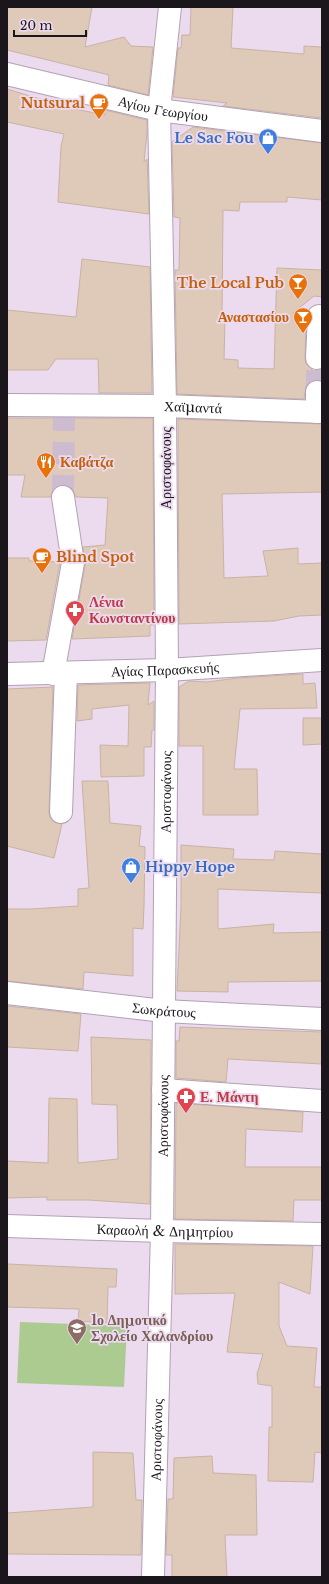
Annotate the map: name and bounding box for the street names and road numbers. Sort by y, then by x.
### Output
street label: Αγίου Γεωργίου [116,92,209,125]
street label: Χαϊμαντά [164,397,223,417]
street label: Αριστοφάνους [157,426,175,509]
street label: Αγίας Παρασκευής [111,658,220,680]
street label: Αριστοφάνους [157,750,175,833]
street label: Σωκράτους [131,998,197,1022]
street label: Αριστοφάνους [154,1074,172,1157]
street label: Καραολή & Δημητρίου [96,1220,234,1241]
street label: Αριστοφάνους [146,1398,167,1481]

